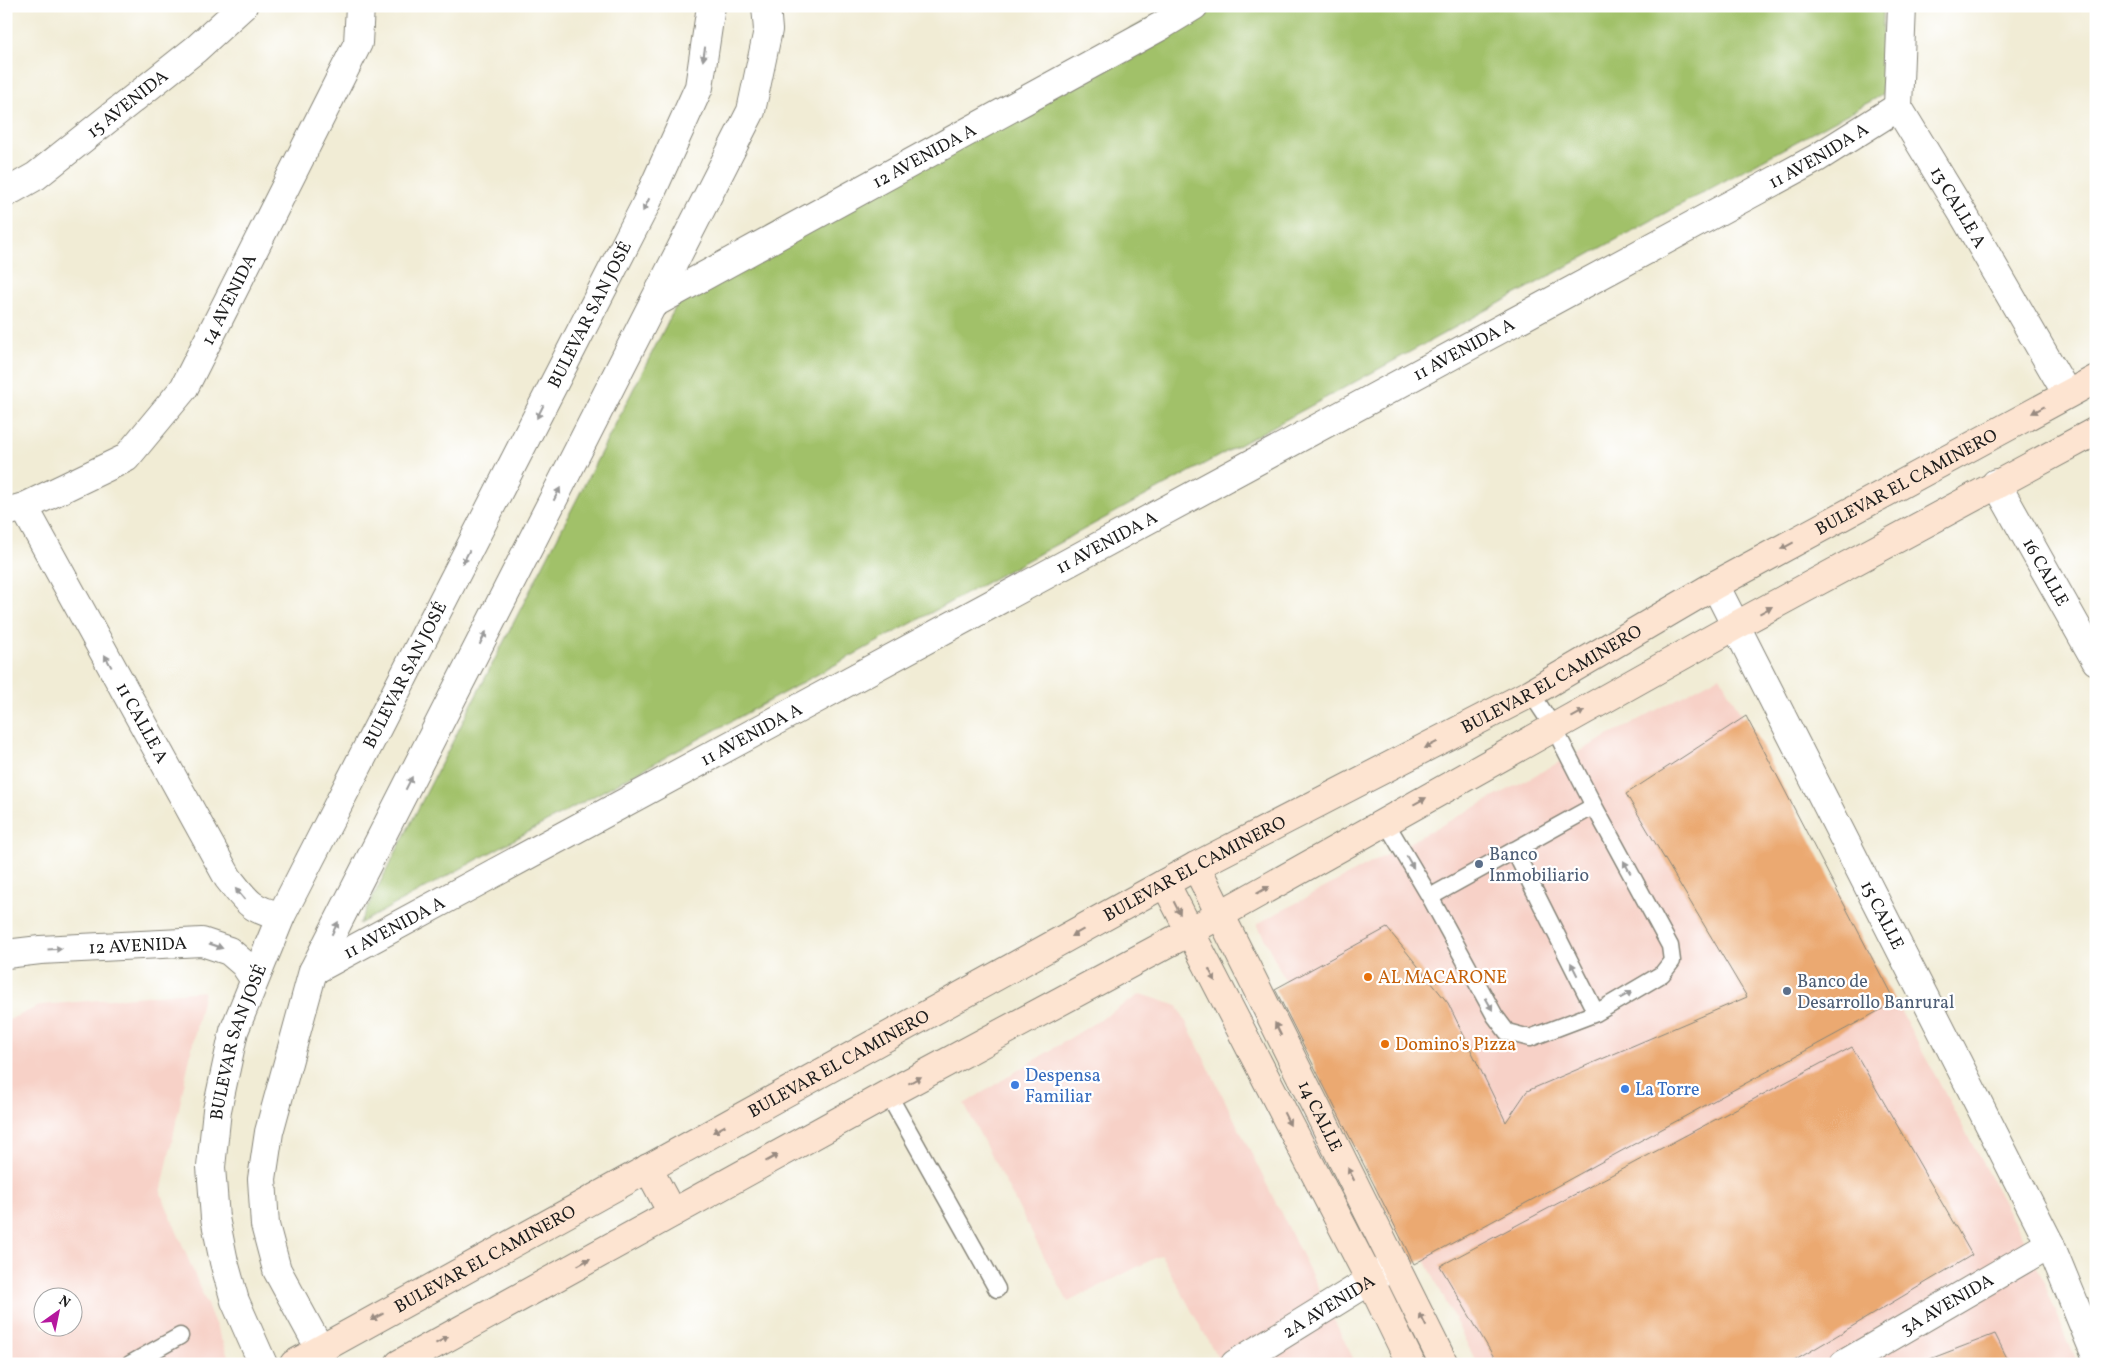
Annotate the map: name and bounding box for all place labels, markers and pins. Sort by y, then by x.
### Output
place label: Banco Inmobiliario [1489,843,1589,889]
marker: Banco Inmobiliario [1473,858,1485,870]
place label: AL MACARONE [1378,966,1507,991]
place label: Banco de Desarrollo Banrural [1797,970,1954,1016]
marker: AL MACARONE [1362,971,1374,983]
marker: Banco de Desarrollo Banrural [1781,985,1793,997]
place label: Domino's Pizza [1395,1033,1516,1058]
marker: Domino's Pizza [1379,1038,1391,1050]
place label: Despensa Familiar [1025,1064,1101,1110]
place label: La Torre [1635,1078,1700,1103]
marker: Despensa Familiar [1009,1079,1021,1091]
marker: La Torre [1619,1083,1631,1095]

